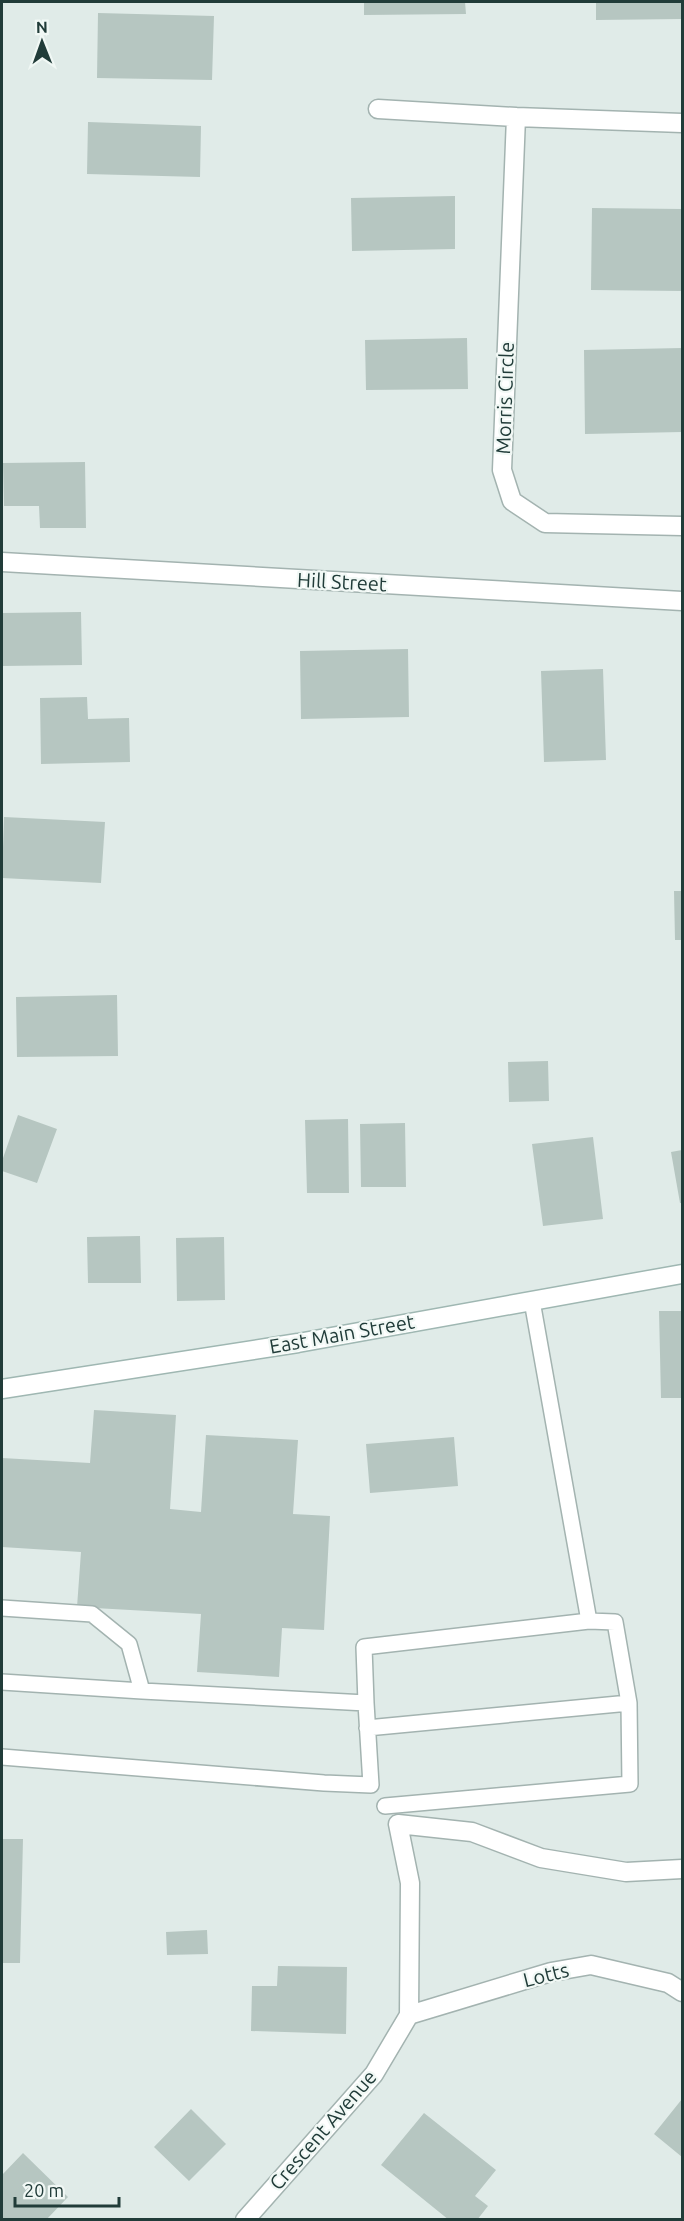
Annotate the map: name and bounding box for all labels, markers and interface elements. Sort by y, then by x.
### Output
north arrow [12,12,72,72]
text: N [36,18,48,36]
street label: Morris Circle [491,341,518,455]
street label: Hill Street [297,568,388,595]
street label: East Main Street [268,1309,416,1358]
street label: Lotts [521,1958,571,1991]
street label: Crescent Avenue [264,2065,381,2194]
scale bar [15,2170,118,2208]
text: 20 m [24,2180,64,2200]

